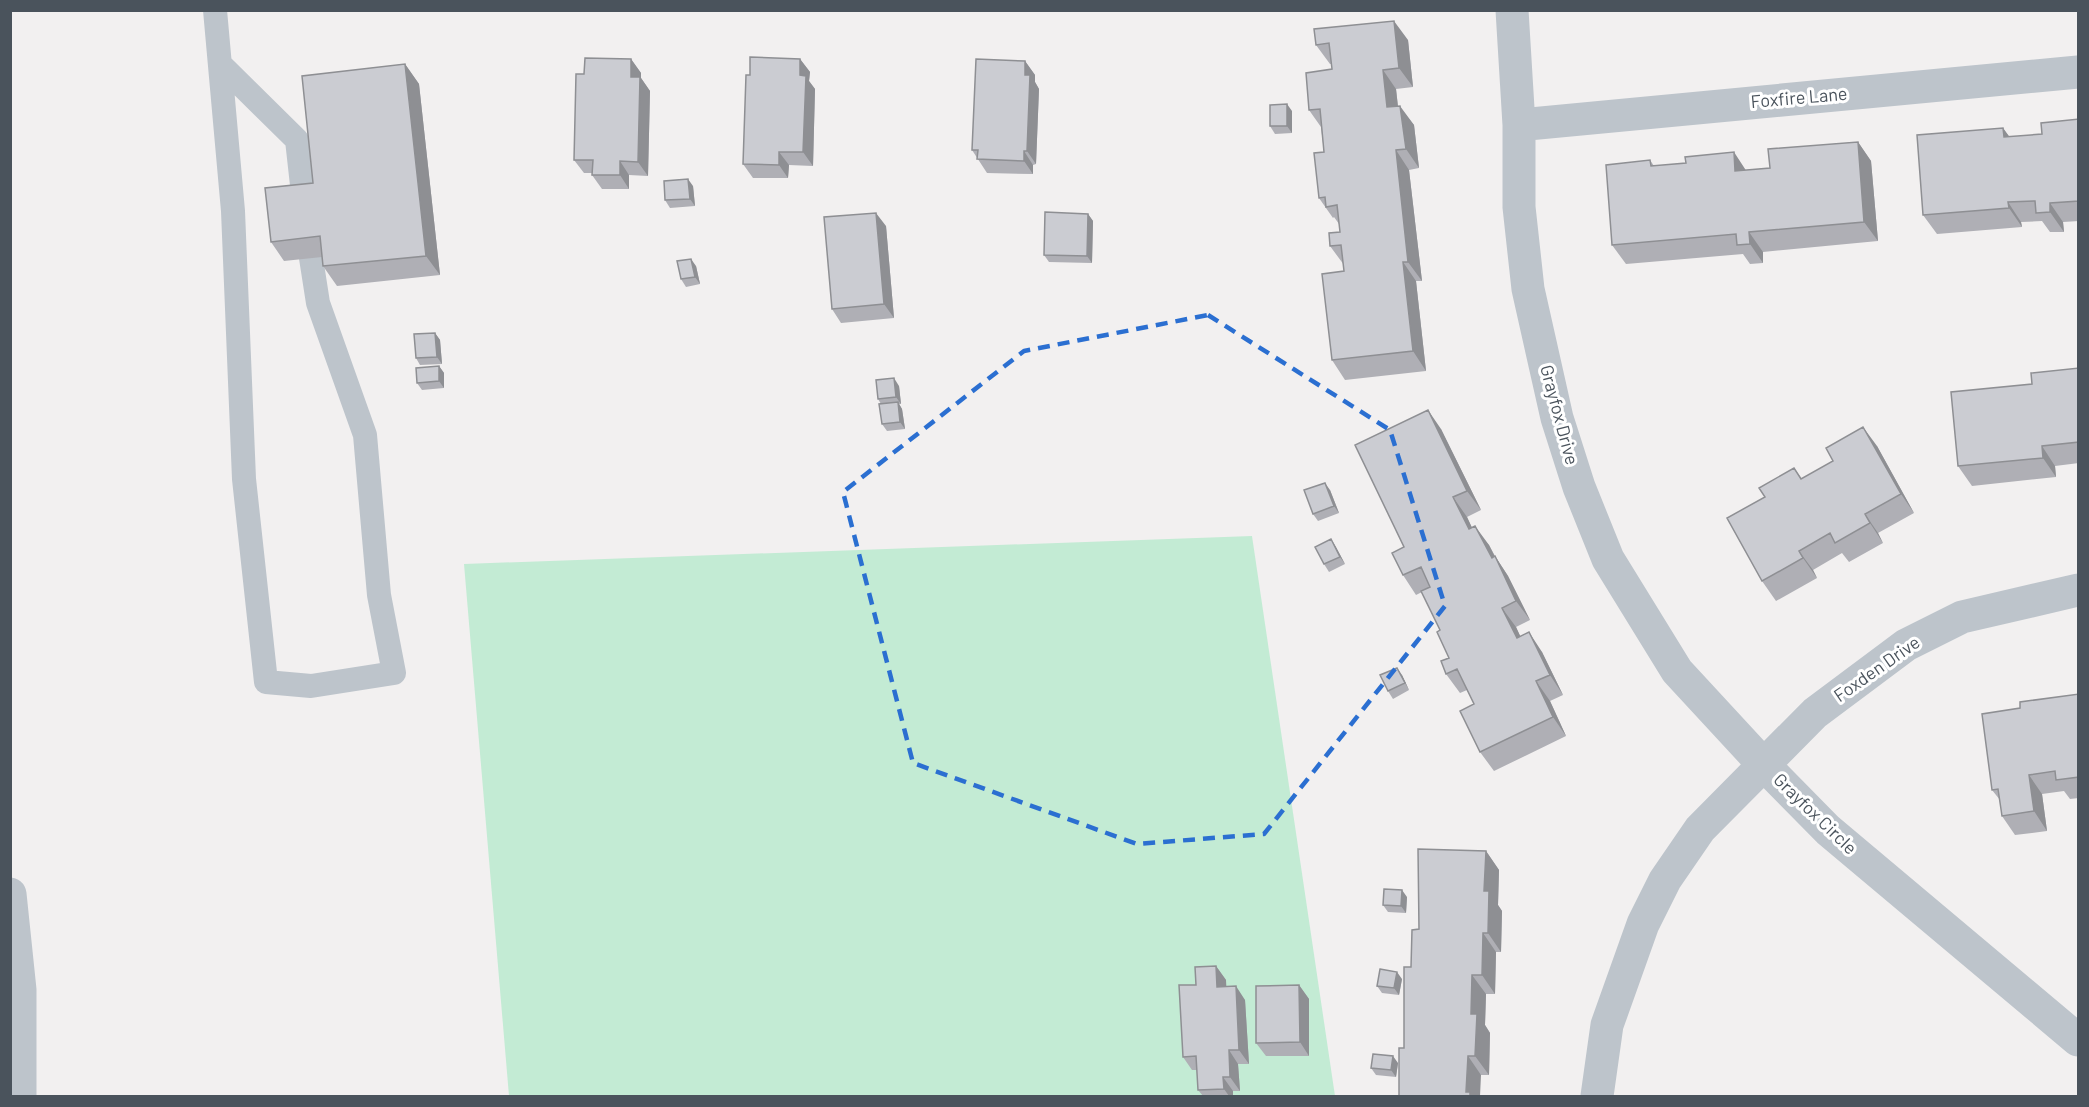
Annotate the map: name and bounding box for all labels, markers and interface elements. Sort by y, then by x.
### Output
street label: Foxfire Lane [1750,82,1848,112]
street label: Grayfox Drive [1536,362,1584,467]
street label: Foxden Drive [1829,630,1924,706]
street label: Grayfox Circle [1769,768,1862,858]

